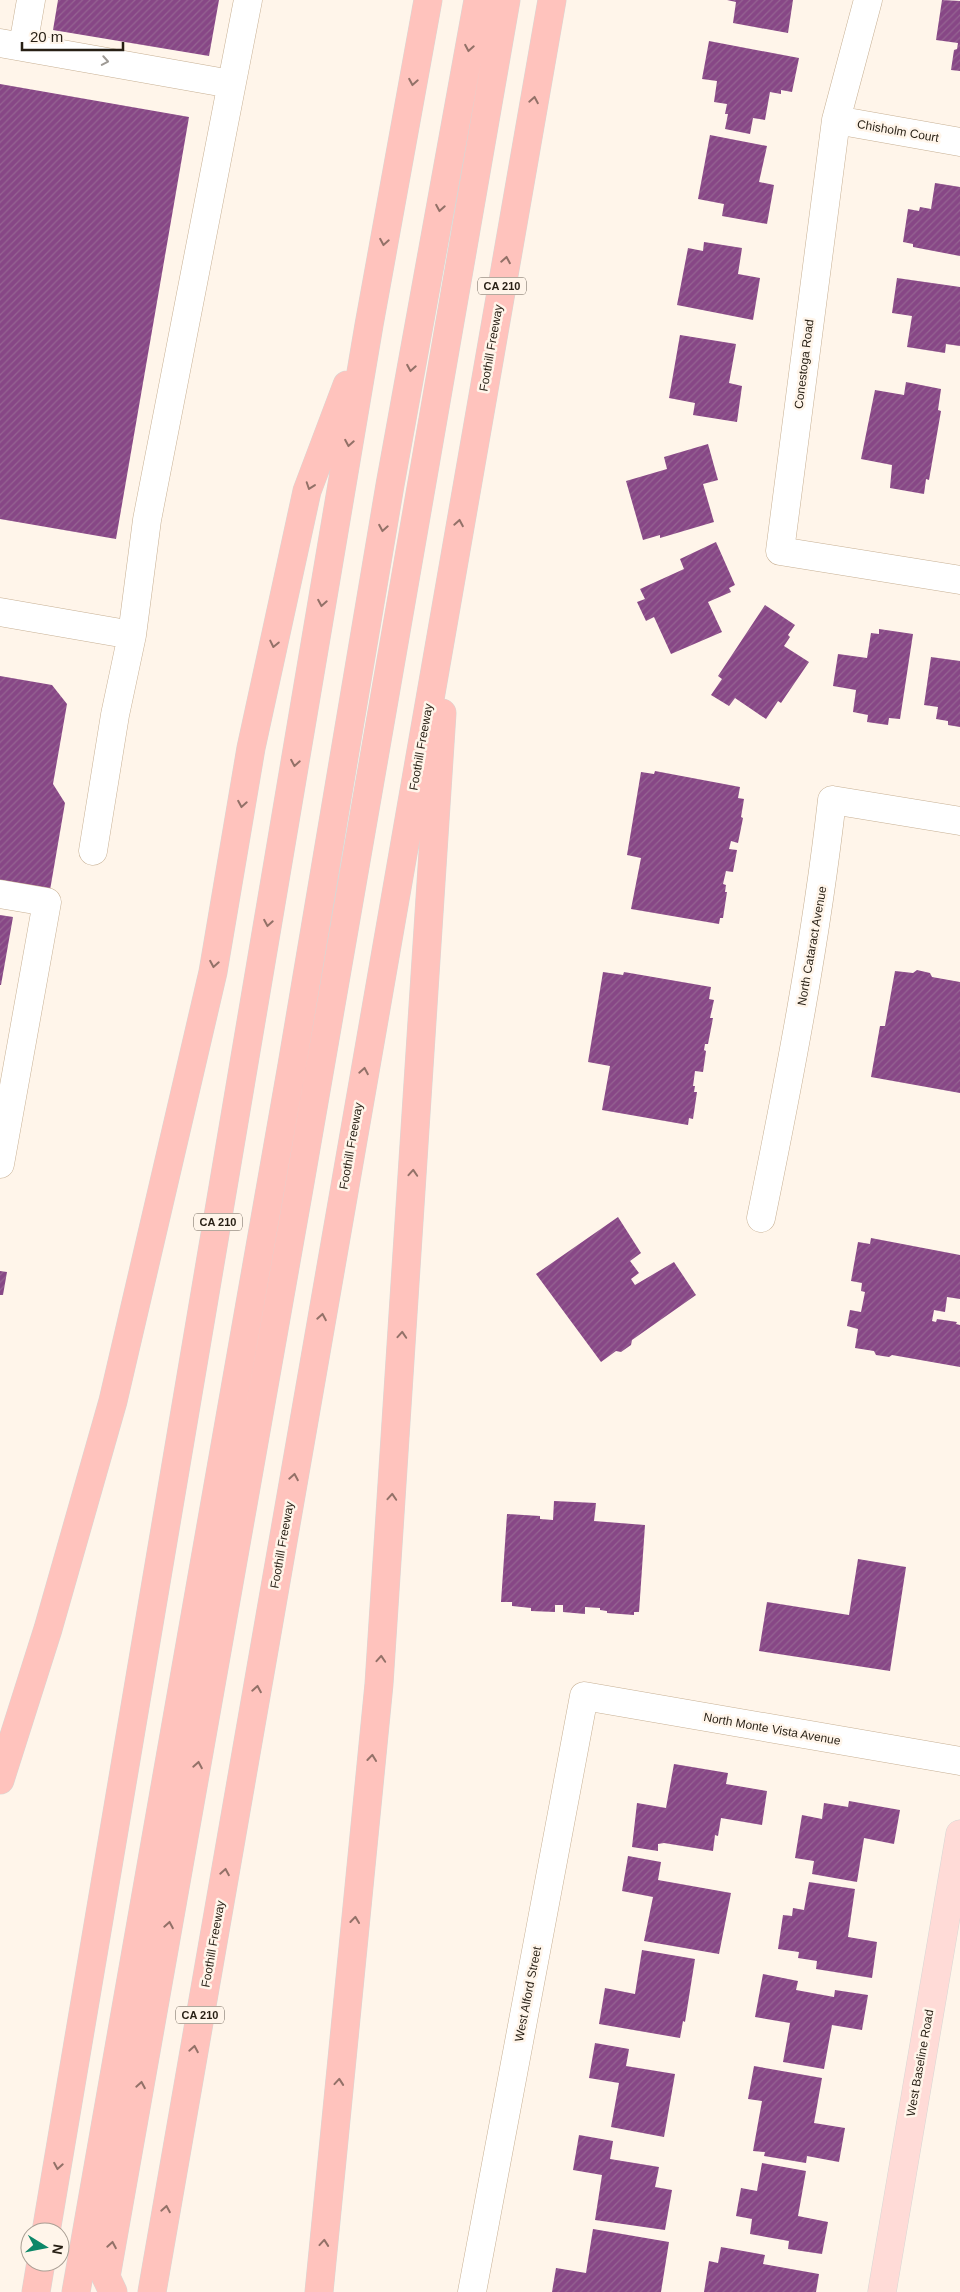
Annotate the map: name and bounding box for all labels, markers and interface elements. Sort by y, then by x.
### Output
scale bar [22,20,124,52]
text: 20 m [30,28,63,45]
one-way arrow [464,44,475,52]
one-way arrow [101,55,109,65]
one-way arrow [408,78,418,87]
one-way arrow [529,95,539,104]
street label: Chisholm Court [856,117,941,145]
one-way arrow [436,204,446,212]
one-way arrow [380,238,390,247]
one-way arrow [501,255,511,264]
road number: CA 210 [478,278,526,294]
street label: Foothill Freeway [476,303,506,393]
street label: Conestoga Road [792,318,816,410]
one-way arrow [407,363,417,372]
one-way arrow [345,438,355,447]
one-way arrow [305,481,315,490]
one-way arrow [454,519,464,528]
one-way arrow [378,524,389,532]
one-way arrow [318,598,328,607]
one-way arrow [269,640,280,649]
street label: Foothill Freeway [406,702,436,792]
one-way arrow [291,759,301,767]
one-way arrow [237,799,247,808]
street label: North Cataract Avenue [795,885,829,1007]
one-way arrow [263,920,274,928]
one-way arrow [210,960,220,968]
one-way arrow [359,1066,369,1075]
street label: Foothill Freeway [336,1101,366,1191]
one-way arrow [407,1169,418,1177]
road number: CA 210 [194,1214,242,1230]
one-way arrow [316,1313,326,1321]
one-way arrow [397,1331,408,1339]
one-way arrow [288,1473,298,1482]
one-way arrow [386,1493,397,1501]
street label: Foothill Freeway [267,1500,297,1590]
one-way arrow [375,1655,386,1663]
one-way arrow [252,1685,262,1693]
street label: North Monte Vista Avenue [702,1710,842,1748]
one-way arrow [366,1754,377,1762]
one-way arrow [192,1761,202,1770]
one-way arrow [220,1868,230,1876]
street label: Foothill Freeway [198,1899,228,1989]
one-way arrow [349,1916,360,1924]
one-way arrow [164,1921,174,1930]
street label: West Alford Street [512,1945,544,2043]
road number: CA 210 [176,2006,224,2024]
street label: West Baseline Road [904,2008,936,2118]
one-way arrow [189,2045,199,2054]
one-way arrow [334,2077,345,2085]
one-way arrow [135,2081,146,2090]
one-way arrow [53,2161,63,2170]
one-way arrow [161,2205,171,2214]
north arrow [20,2222,70,2272]
one-way arrow [318,2239,329,2247]
one-way arrow [106,2241,117,2250]
text: N [49,2243,67,2256]

